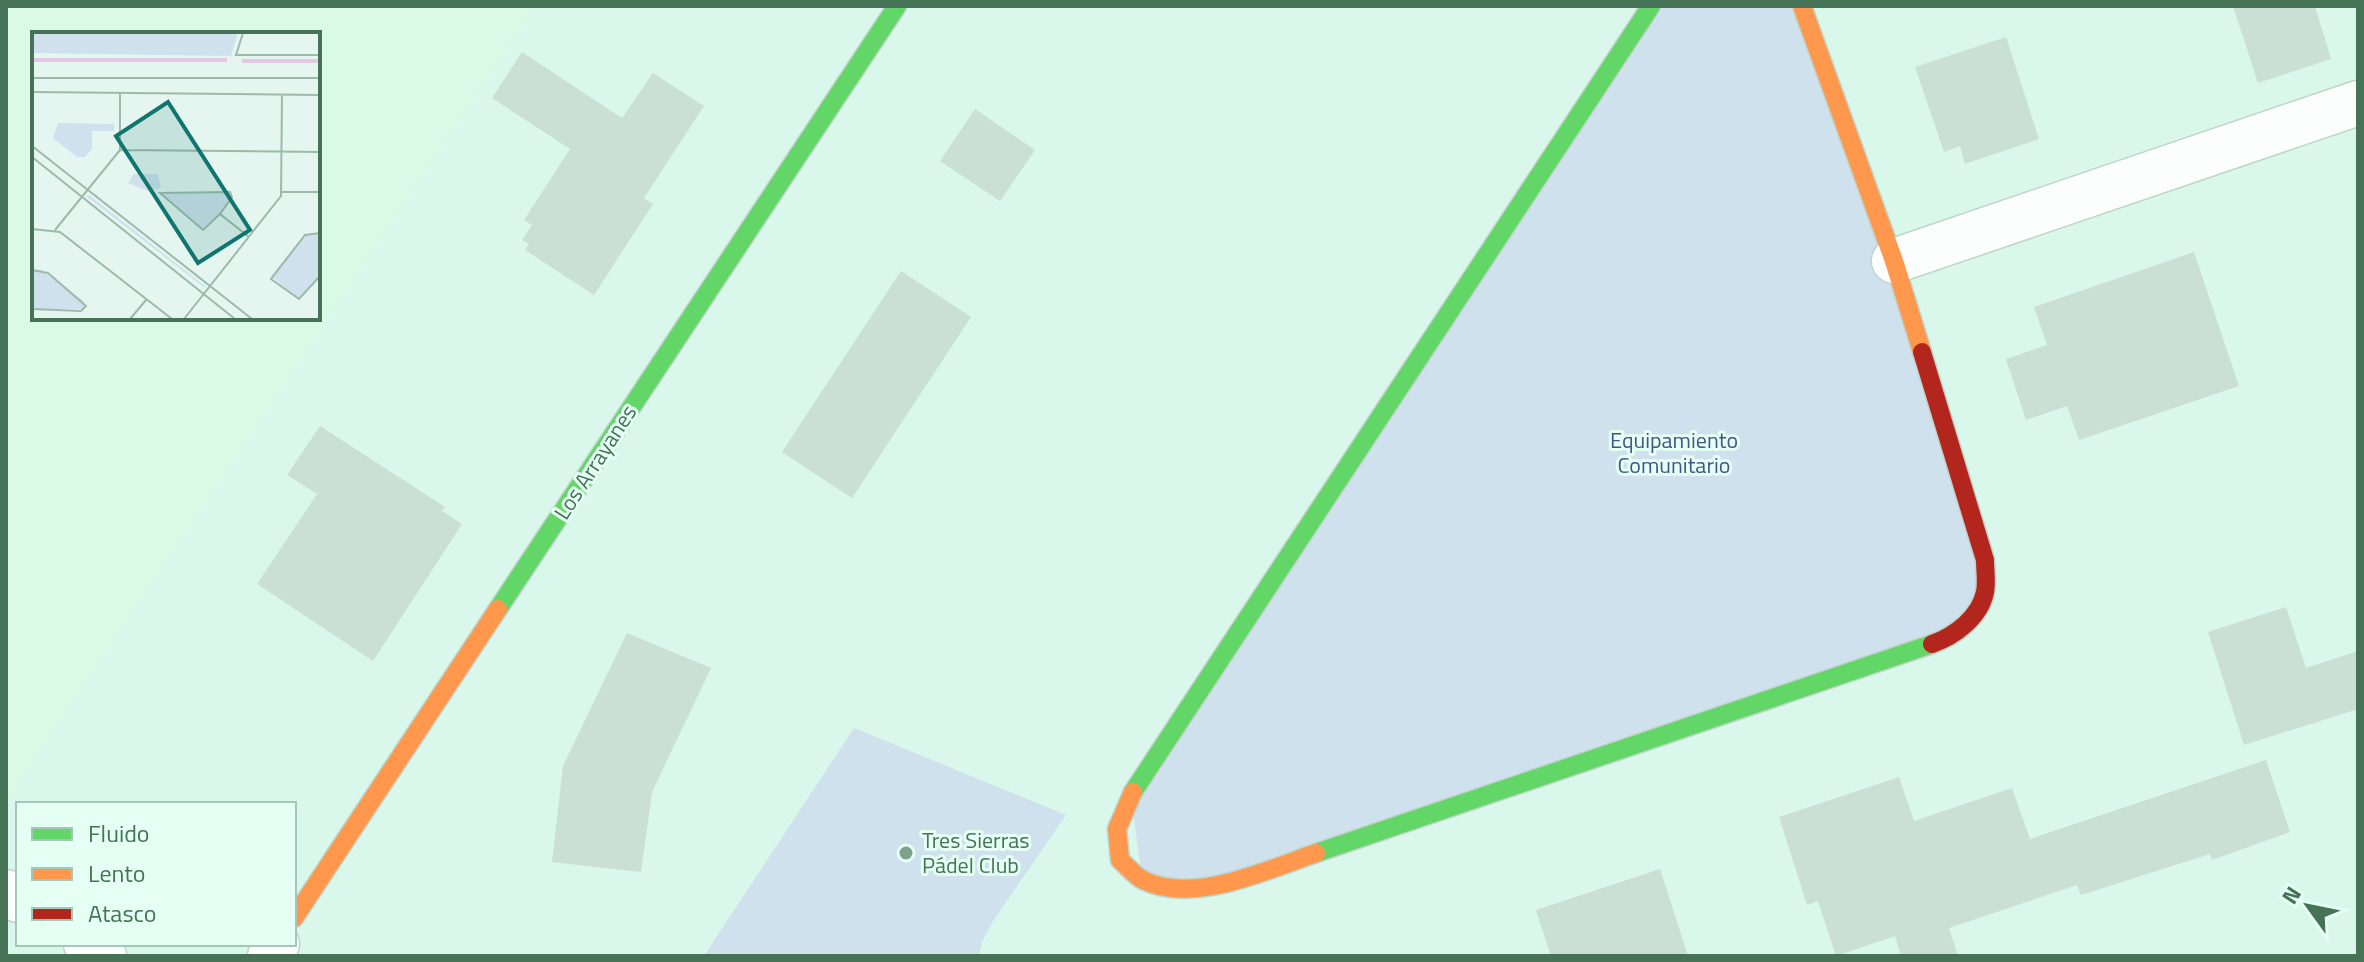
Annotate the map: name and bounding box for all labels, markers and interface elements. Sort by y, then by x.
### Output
inset map [32,32,320,320]
street label: Los Arrayanes [545,398,645,526]
park label: Equipamiento Comunitario [1610,423,1738,482]
legend [16,802,296,946]
text: Fluido [88,815,150,851]
place label: Tres Sierras Pádel Club [922,823,1030,882]
marker: Tres Sierras Pádel Club [897,844,915,862]
text: Lento [88,855,145,891]
north arrow [2268,866,2348,946]
text: N [2273,879,2310,911]
text: Atasco [88,895,157,931]

